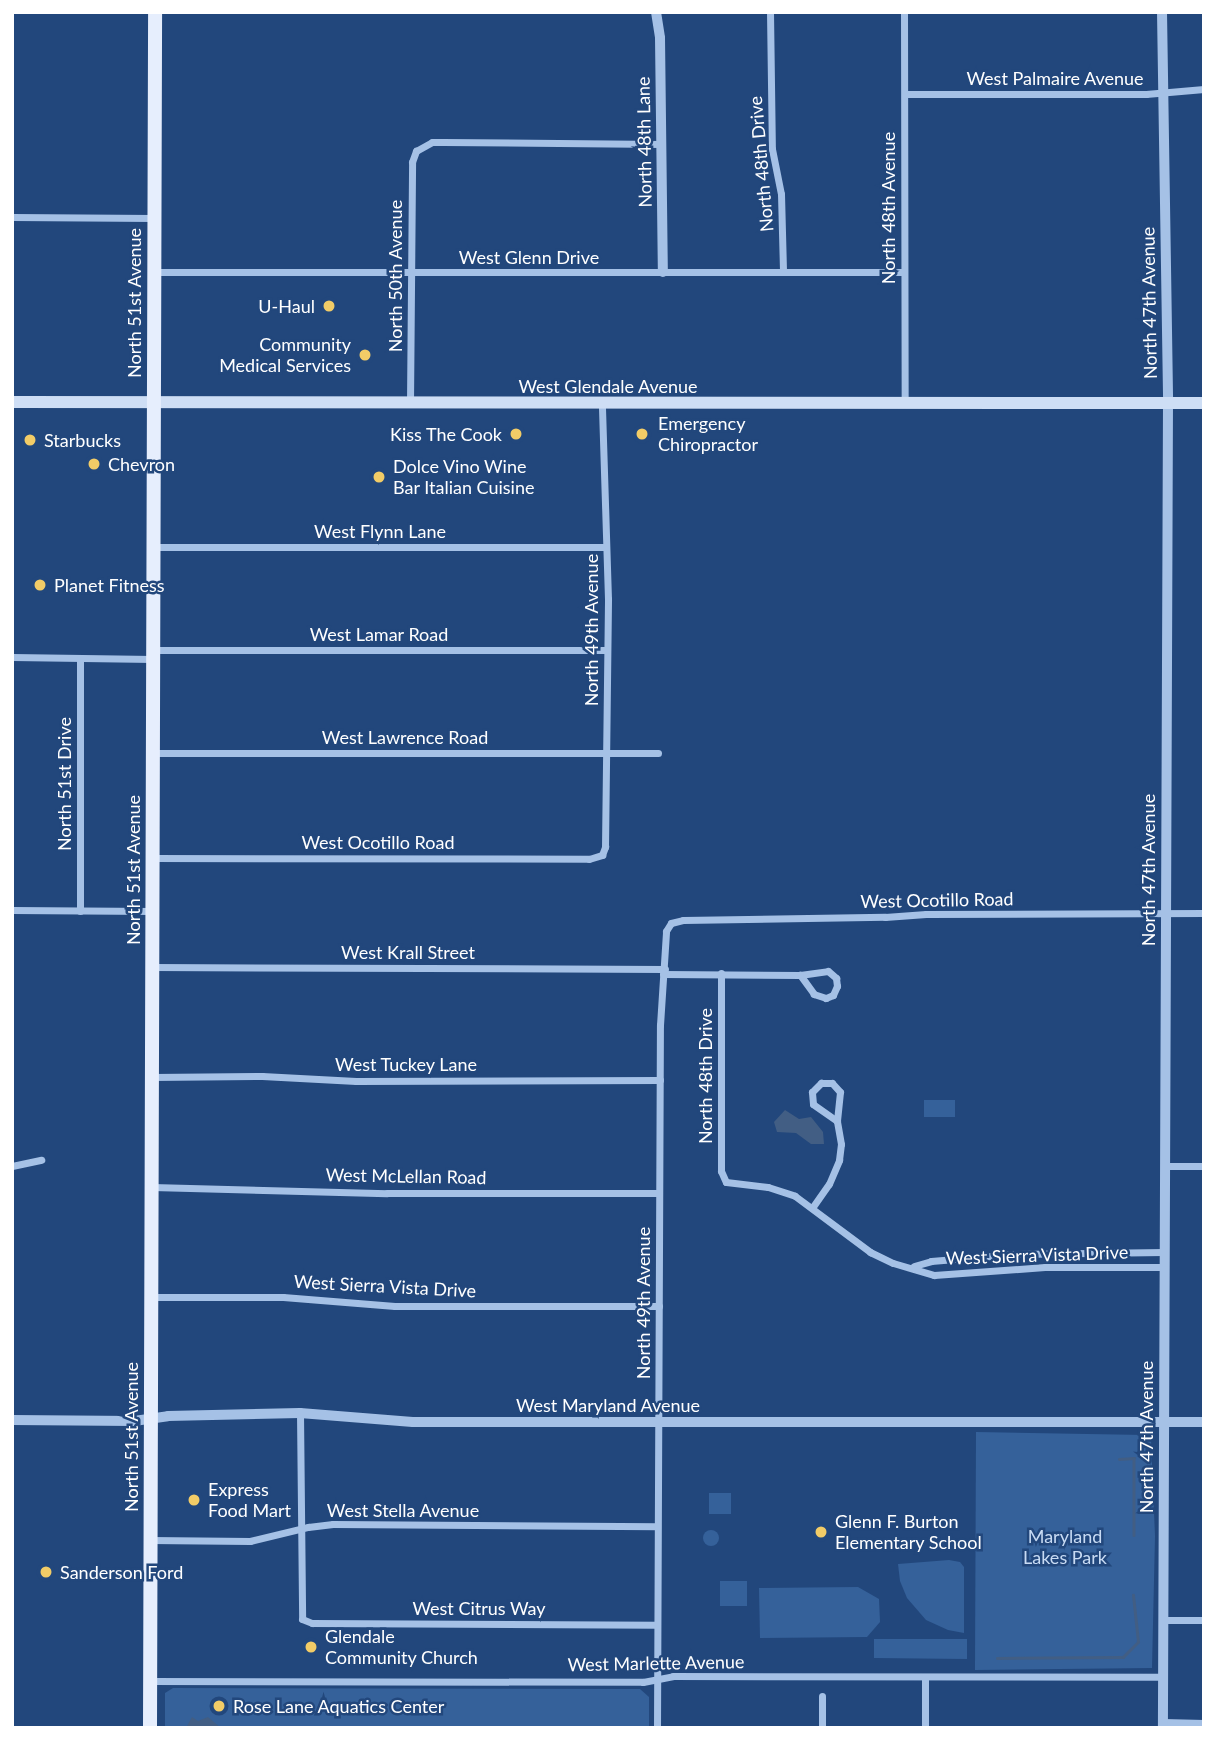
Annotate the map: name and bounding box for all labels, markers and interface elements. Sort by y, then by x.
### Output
street label: West Palmaire Avenue [966,67,1144,89]
street label: North 48th Lane [632,76,656,208]
street label: North 48th Drive [744,95,778,233]
street label: North 48th Avenue [877,132,899,284]
street label: North 50th Avenue [384,200,406,352]
street label: North 47th Avenue [1137,226,1161,380]
street label: North 51st Avenue [123,228,145,378]
street label: West Glenn Drive [459,246,599,268]
place label: U-Haul [258,295,315,317]
marker: U-Haul [321,298,337,314]
place label: Community Medical Services [219,334,351,376]
marker: Community Medical Services [357,347,373,363]
street label: West Glendale Avenue [518,375,698,397]
place label: Emergency Chiropractor [658,413,758,456]
place label: Kiss The Cook [390,423,502,445]
marker: Emergency Chiropractor [632,424,652,444]
marker: Kiss The Cook [508,426,524,442]
place label: Starbucks [44,429,121,451]
marker: Starbucks [22,432,38,448]
place label: Chevron [108,453,175,475]
marker: Chevron [86,456,102,472]
place label: Dolce Vino Wine Bar Italian Cuisine [393,456,535,498]
marker: Dolce Vino Wine Bar Italian Cuisine [371,469,387,485]
street label: West Flynn Lane [314,520,446,542]
street label: North 49th Avenue [580,554,602,706]
place label: Planet Fitness [54,574,165,596]
marker: Planet Fitness [32,577,48,593]
street label: West Lamar Road [309,623,449,645]
street label: North 51st Drive [53,717,75,851]
street label: West Lawrence Road [322,726,488,748]
street label: North 47th Avenue [1137,794,1159,946]
street label: North 51st Avenue [122,795,144,945]
street label: West Ocotillo Road [301,831,455,853]
street label: West Ocotillo Road [860,888,1014,912]
street label: West Krall Street [341,941,475,963]
street label: North 48th Drive [694,1008,716,1144]
street label: West Tuckey Lane [335,1053,477,1075]
street label: West McLellan Road [325,1164,487,1188]
street label: North 49th Avenue [632,1227,654,1379]
street label: West Sierra Vista Drive [945,1241,1129,1269]
street label: West Sierra Vista Drive [293,1270,477,1302]
street label: North 47th Avenue [1135,1361,1157,1513]
street label: North 51st Avenue [120,1362,142,1512]
street label: West Maryland Avenue [516,1394,700,1416]
place label: Express Food Mart [208,1479,291,1522]
marker: Express Food Mart [186,1492,202,1508]
street label: West Stella Avenue [327,1499,479,1521]
place label: Glenn F. Burton Elementary School [835,1511,982,1554]
marker: Glenn F. Burton Elementary School [813,1524,829,1540]
park label: Maryland Lakes Park [1023,1526,1107,1568]
place label: Sanderson Ford [60,1561,183,1583]
marker: Sanderson Ford [38,1564,54,1580]
street label: West Citrus Way [412,1597,546,1619]
place label: Glendale Community Church [325,1626,478,1668]
marker: Glendale Community Church [303,1639,319,1655]
street label: West Marlette Avenue [567,1651,745,1675]
place label: Rose Lane Aquatics Center [233,1695,445,1717]
marker: Rose Lane Aquatics Center [211,1698,227,1714]

